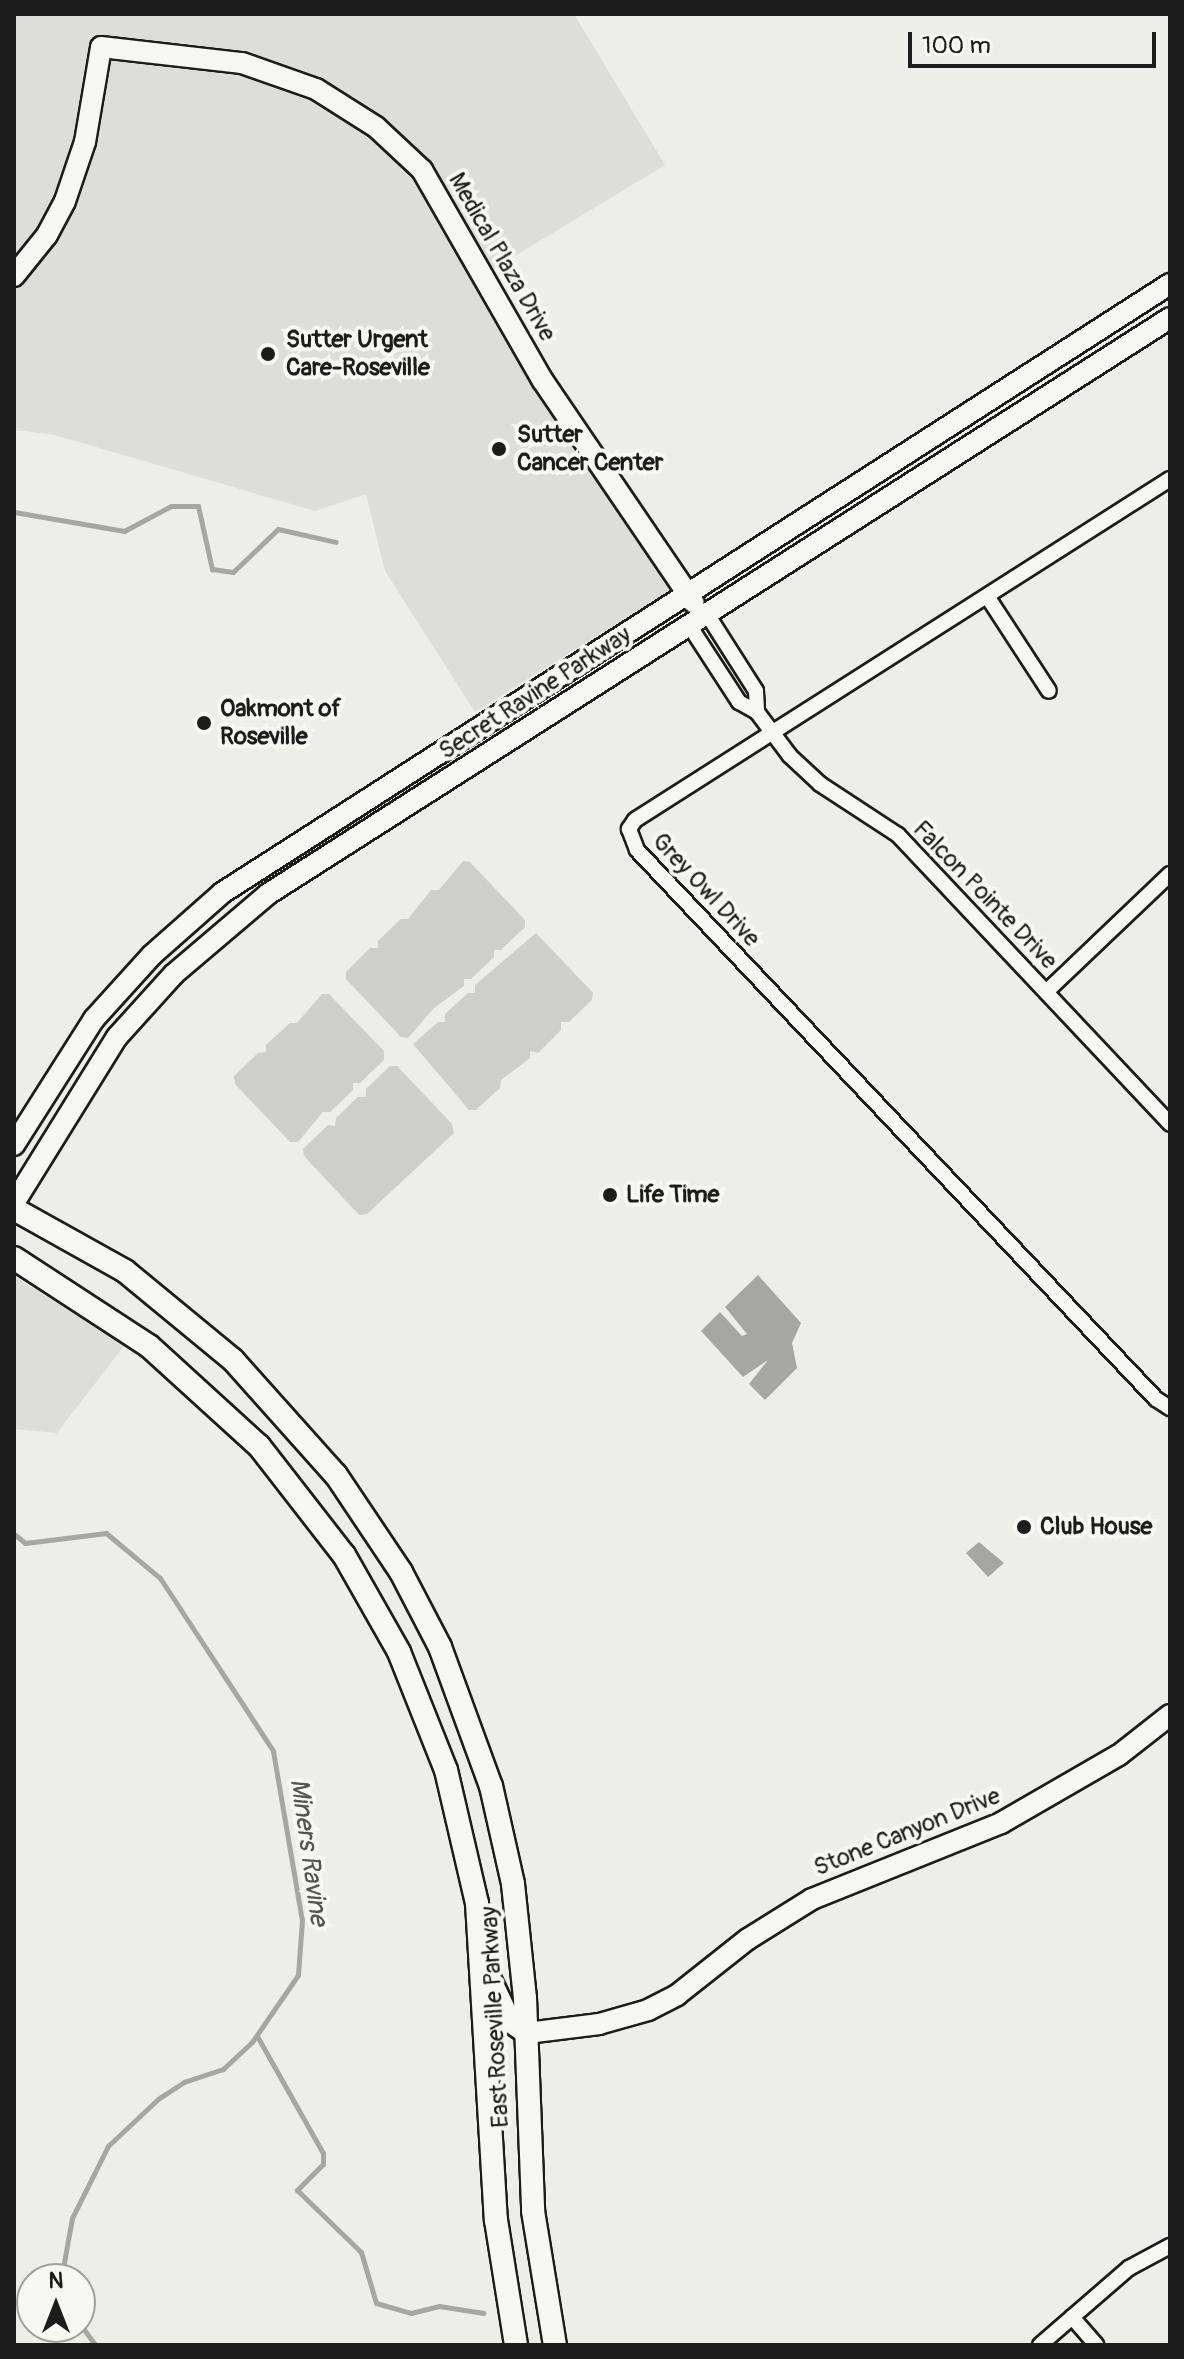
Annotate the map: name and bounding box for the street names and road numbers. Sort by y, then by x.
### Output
street label: Medical Plaza Drive [442,168,562,346]
street label: Secret Ravine Parkway [434,620,636,766]
street label: Falcon Pointe Drive [907,815,1063,975]
street label: Grey Owl Drive [646,827,766,953]
street label: Stone Canyon Drive [810,1782,1004,1882]
street label: East Roseville Parkway [475,1906,515,2128]

